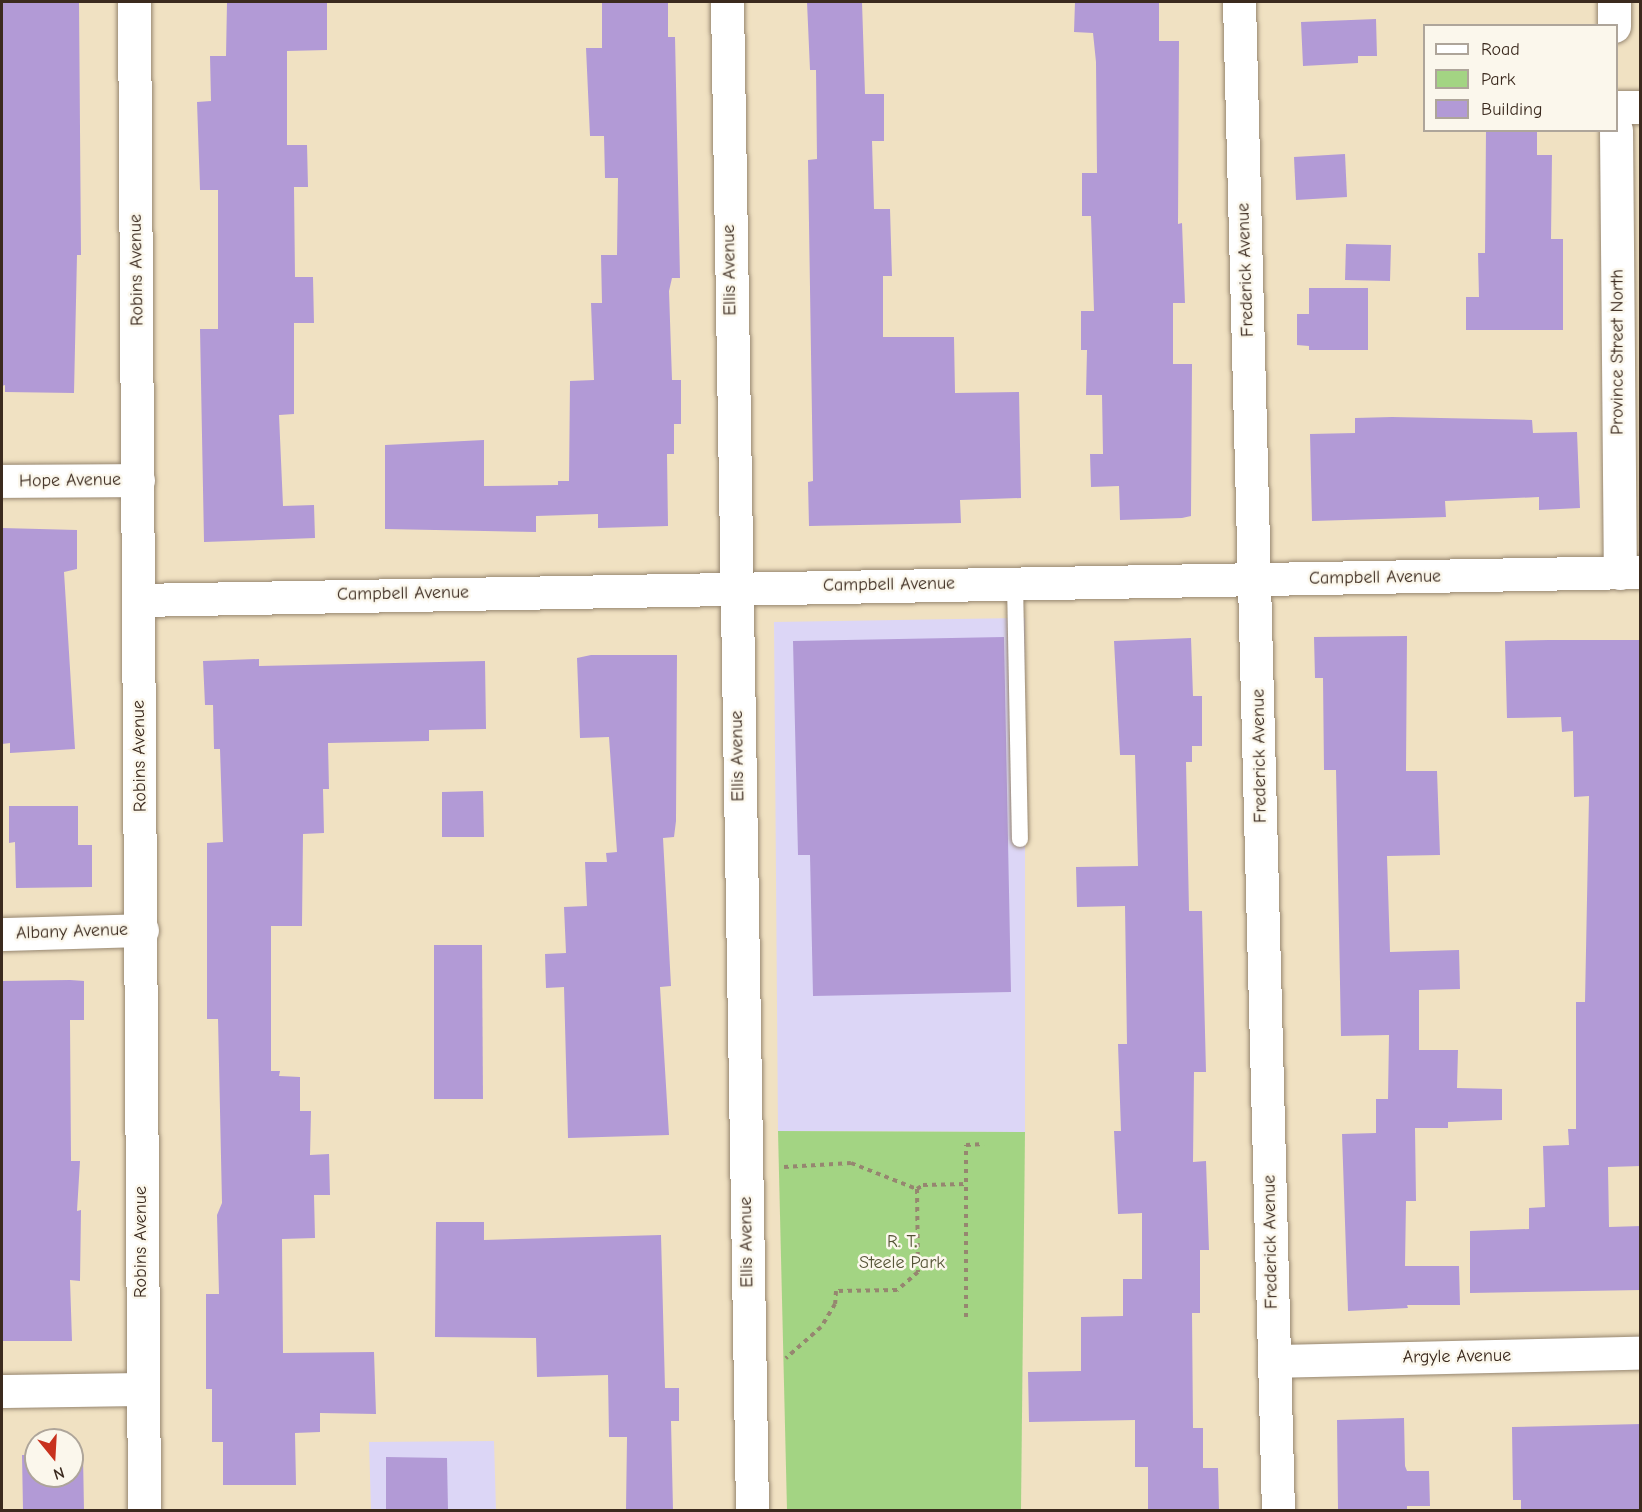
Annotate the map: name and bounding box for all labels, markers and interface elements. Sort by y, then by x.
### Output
legend [1423,24,1618,132]
text: Road [1481,39,1520,60]
text: Park [1481,69,1515,90]
text: Building [1481,99,1543,120]
street label: Frederick Avenue [1233,203,1259,337]
street label: Robins Avenue [125,214,149,326]
street label: Ellis Avenue [718,224,742,316]
street label: Province Street North [1607,269,1629,435]
street label: Hope Avenue [19,469,121,493]
street label: Campbell Avenue [1309,566,1441,590]
street label: Campbell Avenue [823,573,955,597]
street label: Campbell Avenue [337,582,469,606]
street label: Frederick Avenue [1248,689,1272,823]
street label: Robins Avenue [128,700,152,812]
street label: Ellis Avenue [726,710,750,802]
street label: Albany Avenue [16,919,128,945]
street label: Frederick Avenue [1259,1175,1283,1309]
street label: Robins Avenue [130,1186,152,1298]
street label: Ellis Avenue [735,1196,759,1288]
park label: R. T. Steele Park [859,1232,945,1274]
street label: Argyle Avenue [1403,1345,1511,1369]
north arrow [24,1428,84,1488]
text: N [51,1463,67,1483]

